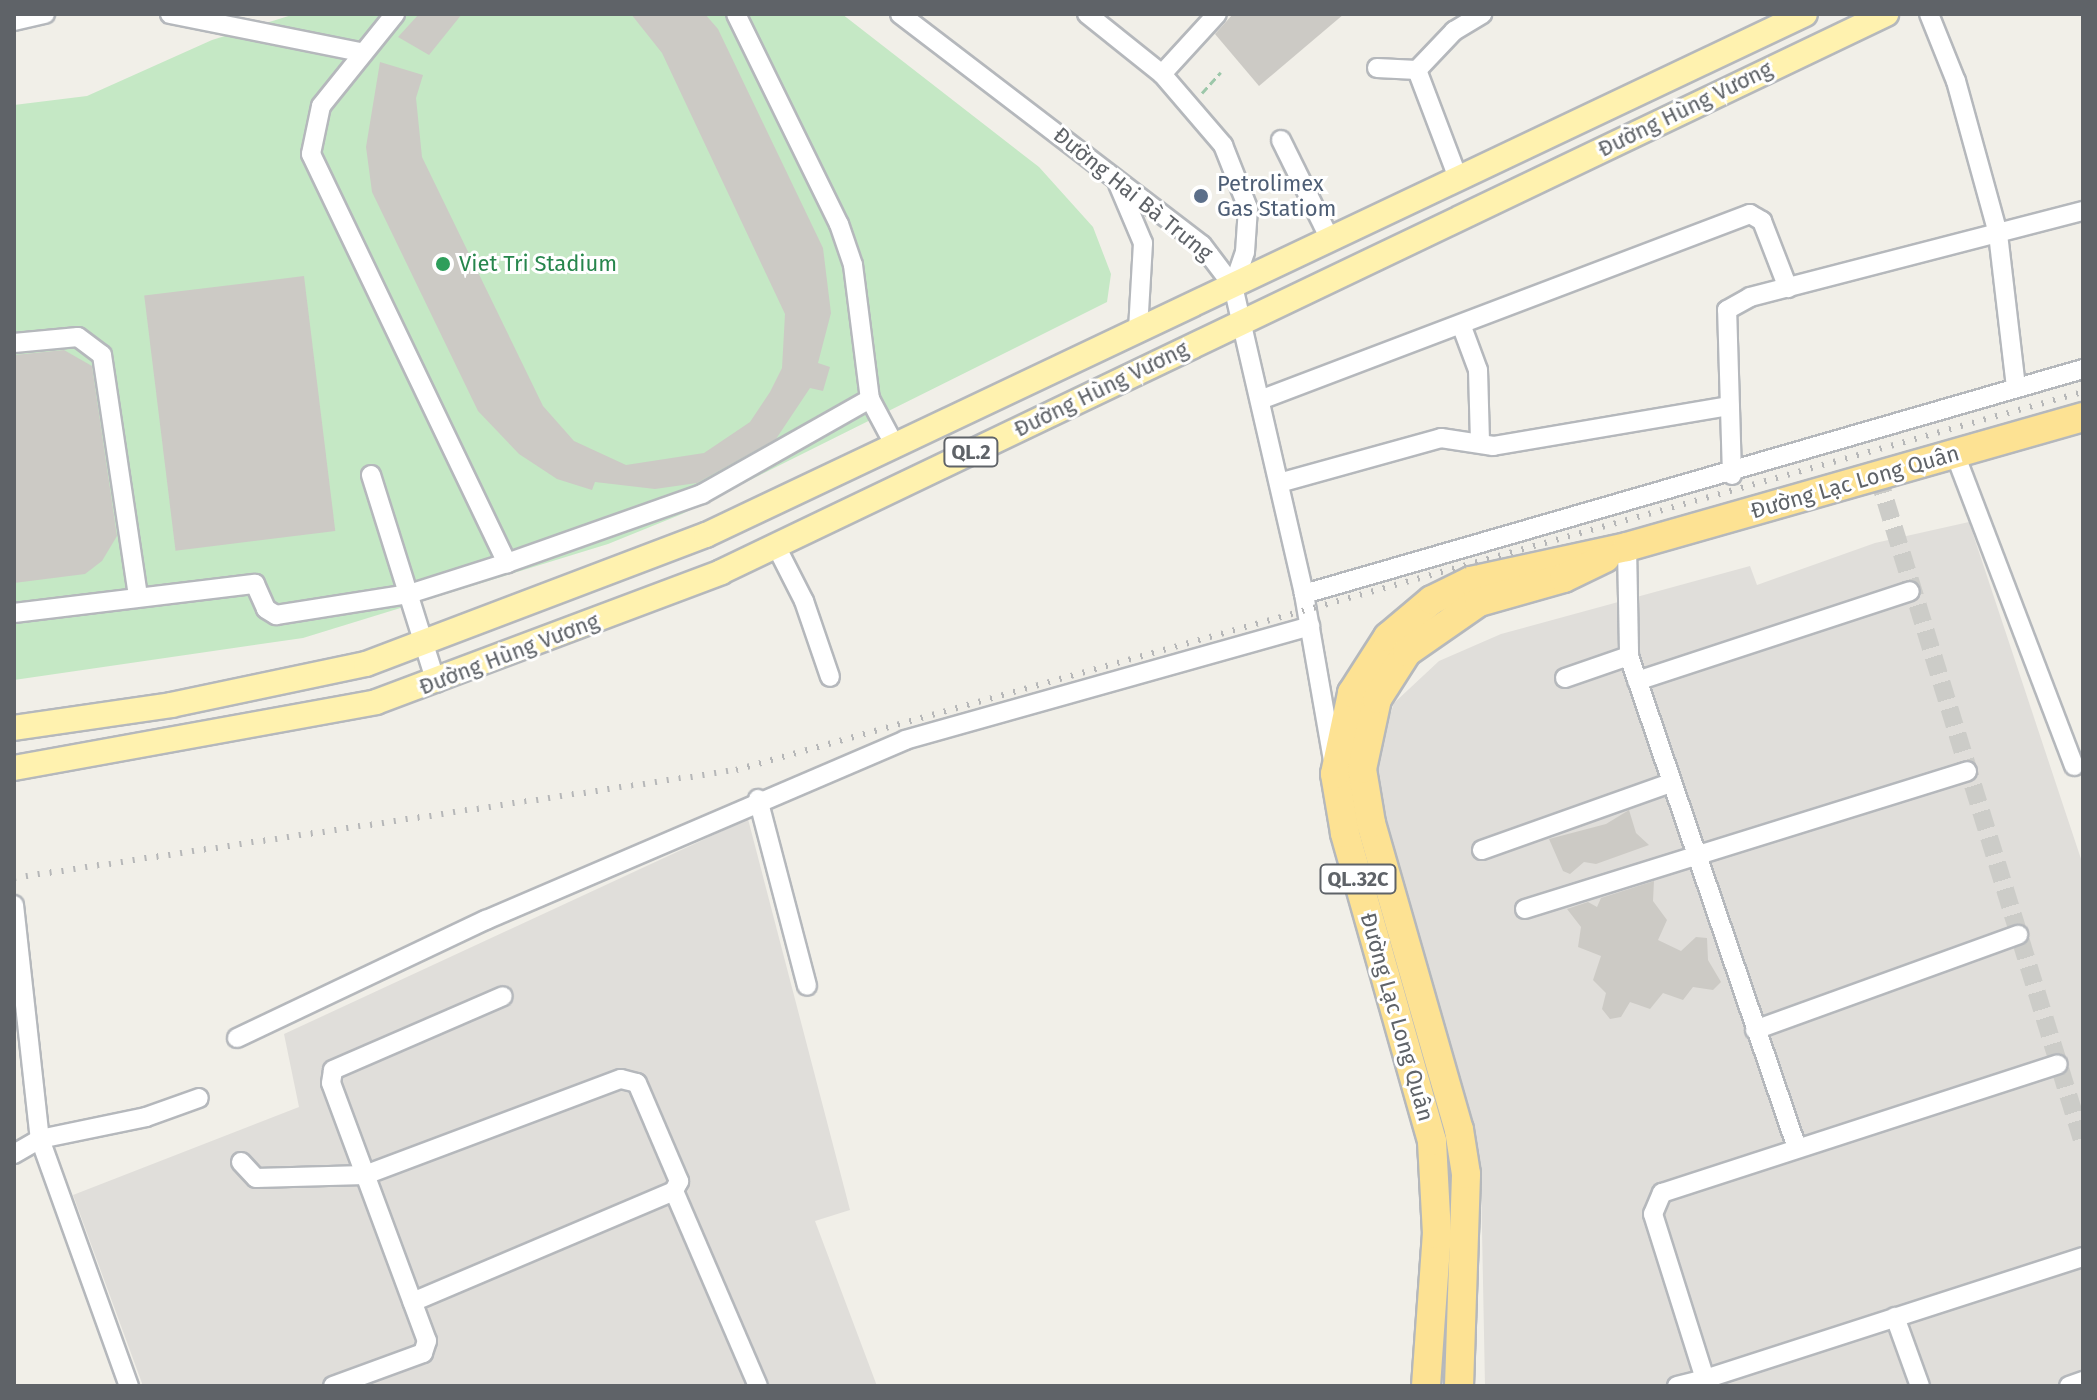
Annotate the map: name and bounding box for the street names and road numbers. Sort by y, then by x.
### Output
street label: Đường Hùng Vương [1594,55,1776,163]
street label: Đường Hai Bà Trưng [1048,122,1218,266]
street label: Đường Hùng Vương [1010,335,1192,443]
road number: QL.2 [943,436,999,468]
street label: Đường Lạc Long Quân [1748,440,1962,524]
street label: Đường Hùng Vương [415,608,603,700]
road number: QL.32C [1318,863,1398,895]
street label: Đường Lạc Long Quân [1355,910,1439,1124]

